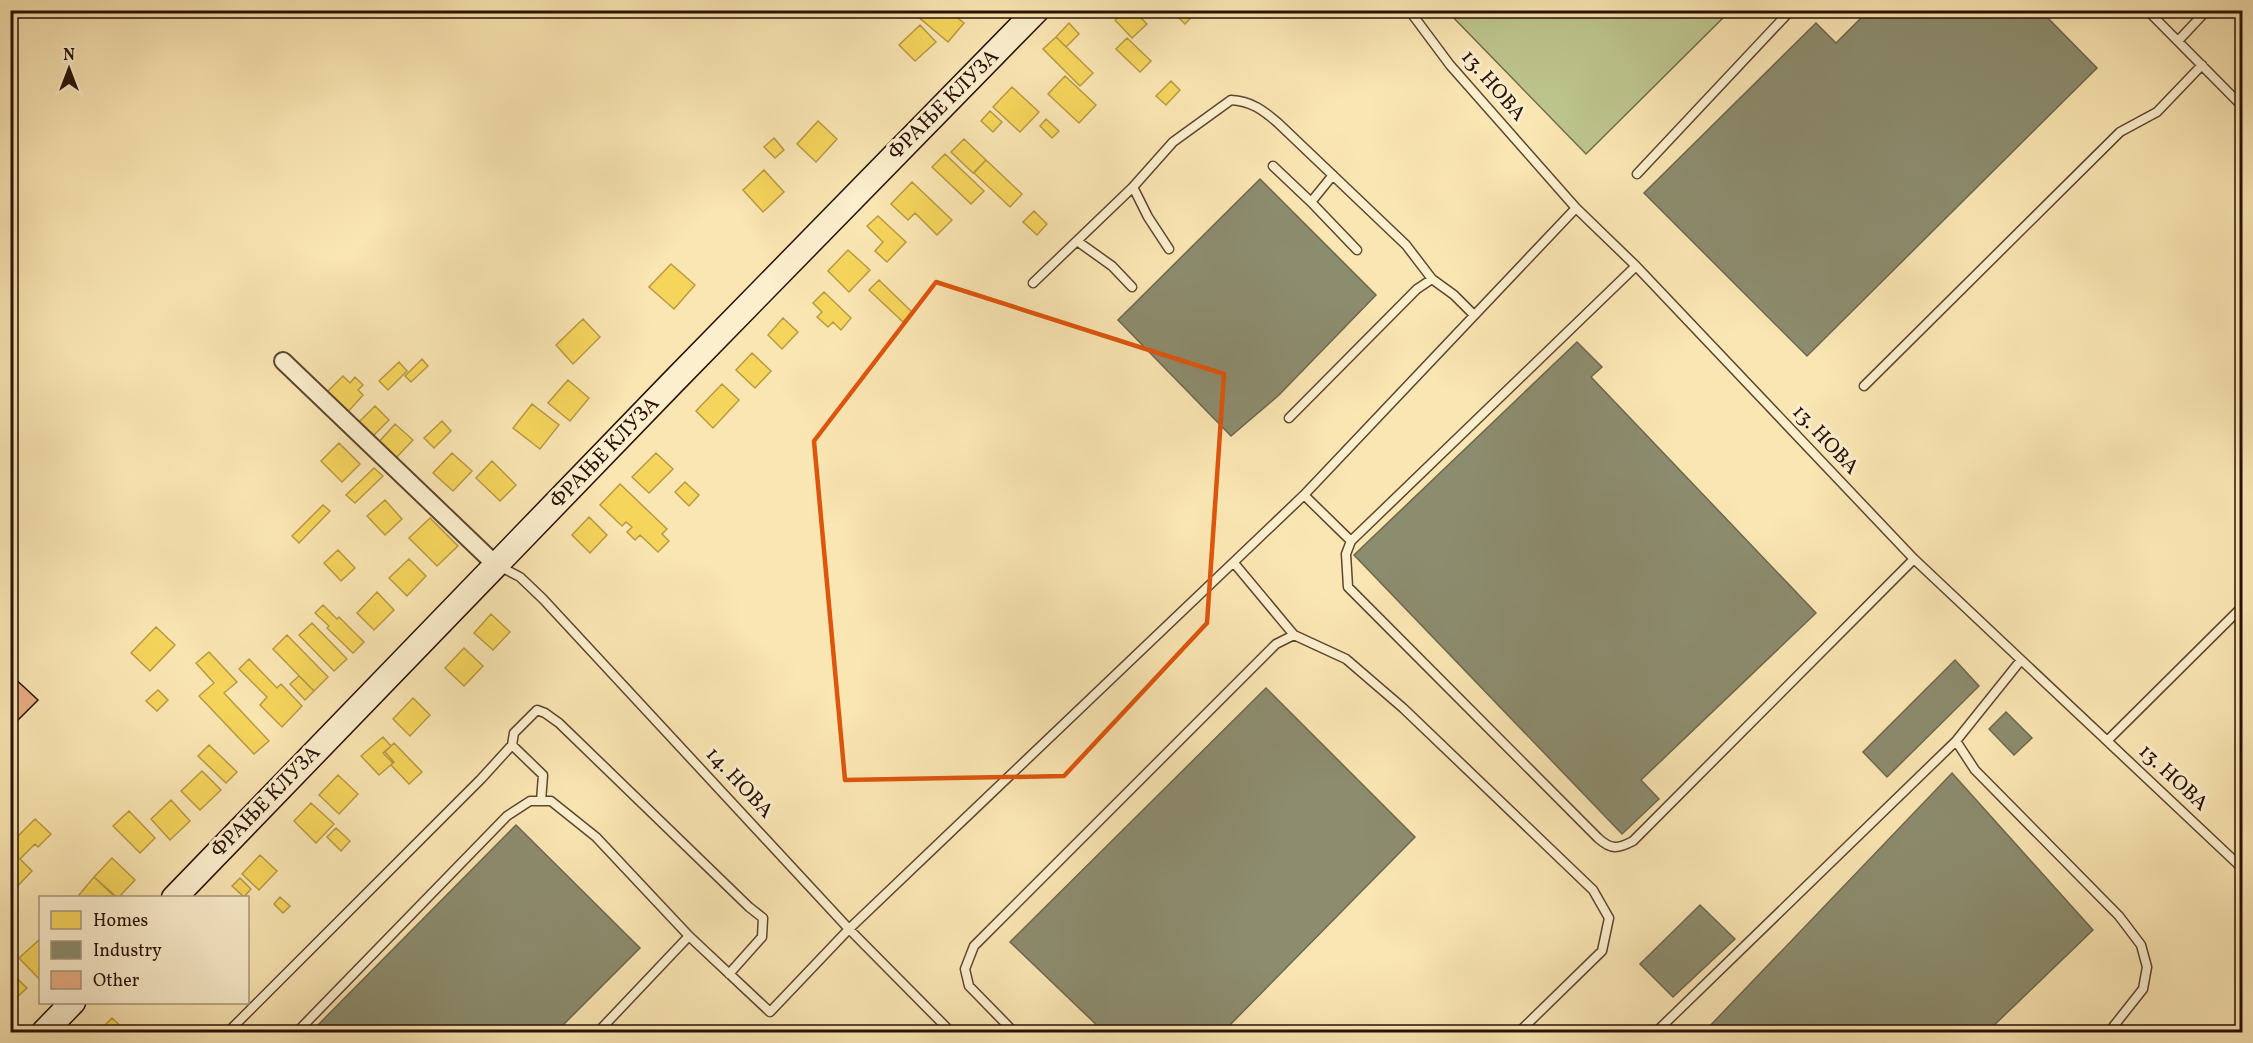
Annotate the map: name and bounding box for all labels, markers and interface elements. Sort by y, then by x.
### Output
north arrow [39,39,99,99]
street label: ФРАЊЕ КЛУЗА [882,43,1006,167]
street label: 13. НОВА [1454,44,1532,128]
text: N [63,45,75,67]
street label: ФРАЊЕ КЛУЗА [544,390,667,516]
street label: 13. НОВА [1785,398,1865,482]
street label: 13. НОВА [2131,738,2215,818]
street label: ФРАЊЕ КЛУЗА [205,739,328,865]
street label: 14. НОВА [698,741,780,825]
legend [39,896,249,1004]
text: Homes [93,909,148,934]
text: Industry [93,939,162,964]
text: Other [93,969,140,994]

